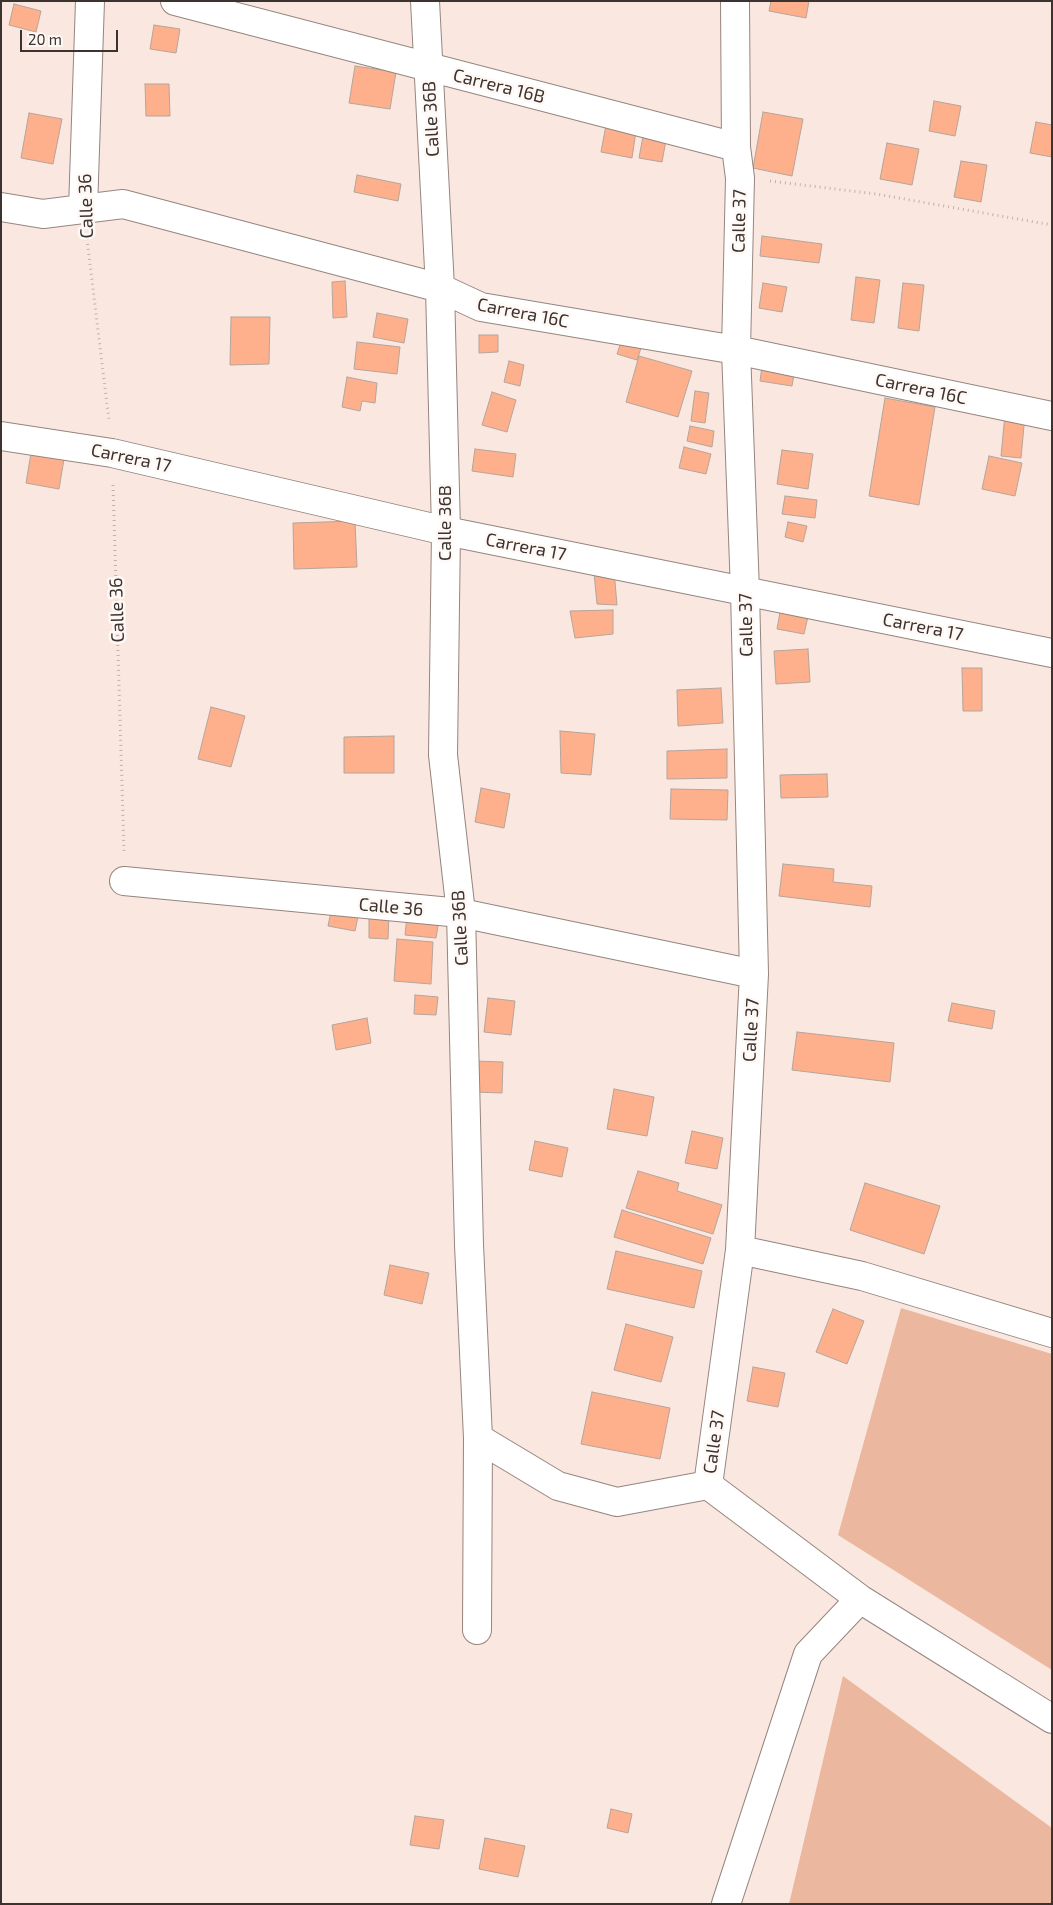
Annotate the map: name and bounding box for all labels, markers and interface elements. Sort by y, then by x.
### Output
scale bar [22,20,120,52]
text: 20 m [28,30,62,48]
street label: Carrera 16B [451,64,547,108]
street label: Calle 36B [418,80,444,158]
street label: Calle 36 [74,173,98,239]
street label: Calle 37 [728,189,750,253]
street label: Carrera 16C [475,294,571,332]
street label: Carrera 16C [873,369,969,409]
street label: Carrera 17 [89,439,173,477]
street label: Calle 36B [434,485,456,561]
street label: Carrera 17 [484,529,568,565]
street label: Calle 36 [105,577,129,643]
street label: Calle 37 [735,593,757,657]
street label: Carrera 17 [881,609,965,645]
street label: Calle 36B [447,889,473,967]
street label: Calle 36 [358,893,424,921]
street label: Calle 37 [739,998,763,1062]
street label: Calle 37 [699,1409,729,1475]

